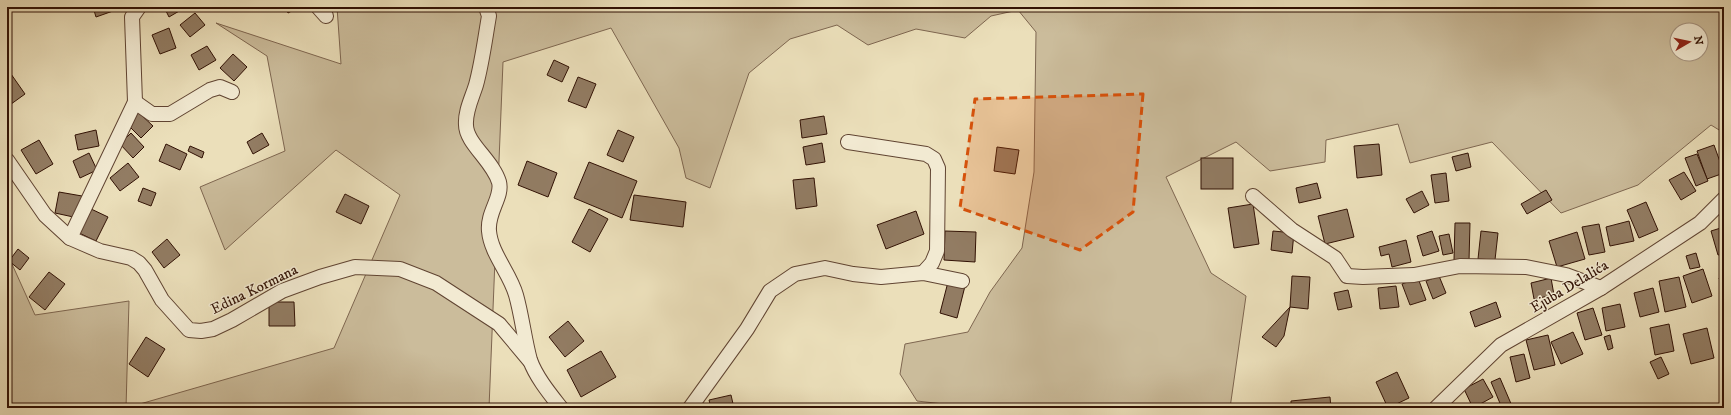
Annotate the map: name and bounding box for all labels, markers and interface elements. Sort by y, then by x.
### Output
north arrow [1669,22,1709,62]
text: N [1690,35,1706,46]
street label: Ejuba Delalića [1527,255,1612,317]
street label: Edina Kormana [208,260,301,319]

